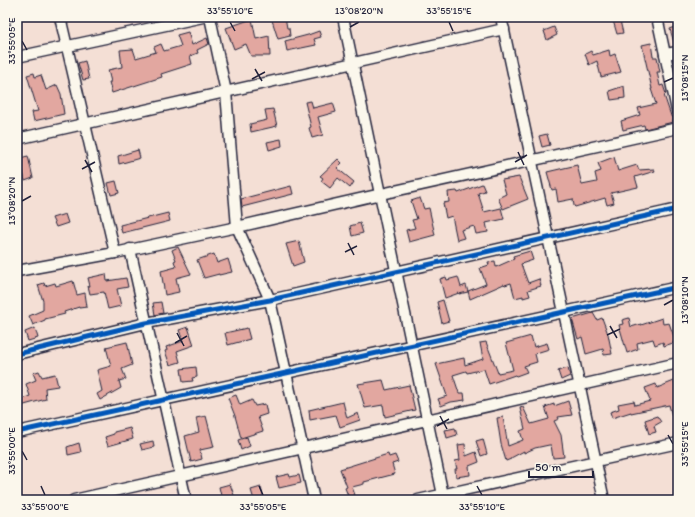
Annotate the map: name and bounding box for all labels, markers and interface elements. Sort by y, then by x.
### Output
text: 33°55'10"E [207,4,254,17]
text: 13°08'20"N [335,4,383,17]
text: 33°55'15"E [426,4,472,17]
text: 33°55'05"E [5,17,18,64]
text: 13°08'15"N [678,54,691,101]
text: 13°08'20"N [5,177,18,225]
text: 13°08'10"N [678,276,691,324]
text: 33°55'15"E [678,421,691,467]
text: 33°55'00"E [5,427,18,475]
scale bar [529,453,593,479]
text: 50 m [535,460,561,474]
text: 33°55'00"E [21,500,69,513]
text: 33°55'05"E [240,500,287,513]
text: 33°55'10"E [459,500,506,513]

